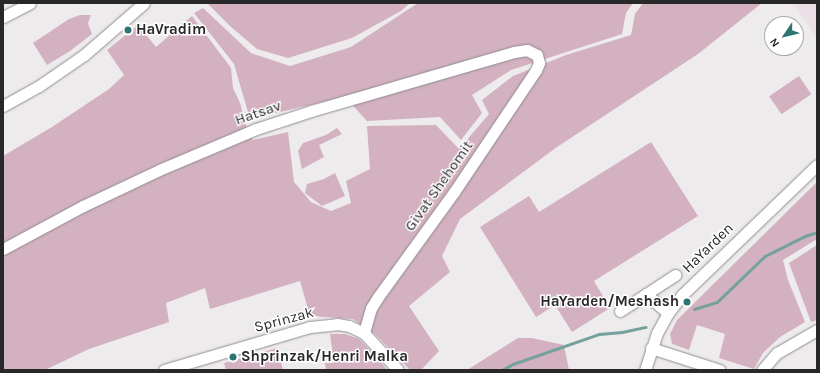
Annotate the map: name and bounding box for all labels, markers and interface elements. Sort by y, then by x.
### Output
north arrow [764,16,804,56]
place label: HaVradim [136,21,206,39]
marker: HaVradim [123,25,133,35]
text: N [767,36,782,50]
street label: Hatsav [233,97,283,129]
street label: Givat Shehomit [401,137,477,235]
street label: HaYarden [679,219,737,277]
place label: HaYarden/Meshash [540,293,679,311]
marker: HaYarden/Meshash [682,297,692,307]
street label: Sprinzak [252,303,316,337]
place label: Shprinzak/Henri Malka [241,348,408,366]
marker: Shprinzak/Henri Malka [228,352,238,362]

